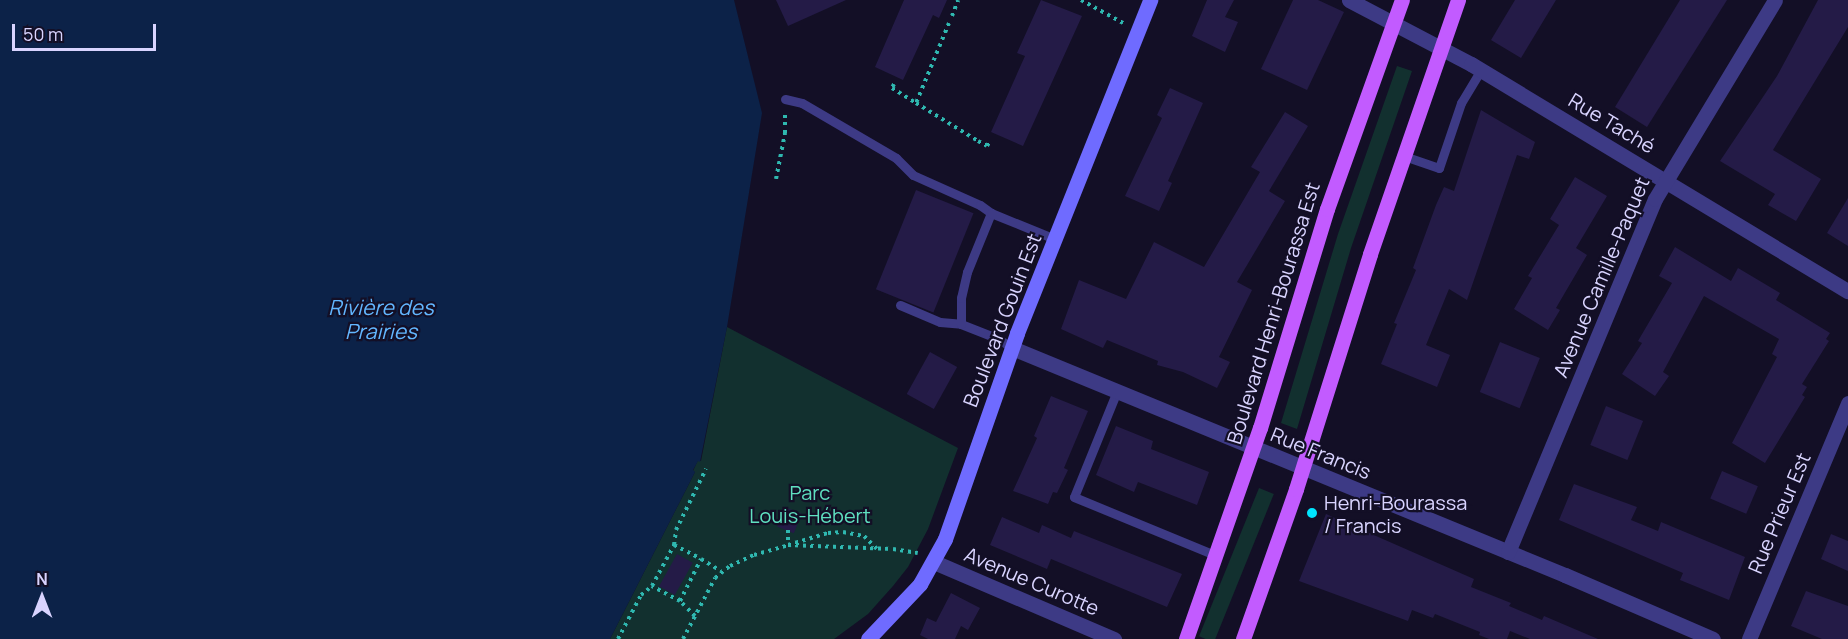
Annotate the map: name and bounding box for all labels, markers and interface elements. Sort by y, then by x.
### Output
scale bar [15,12,159,50]
text: 50 m [23,22,63,46]
street label: Rue Taché [1564,88,1660,158]
street label: Avenue Camille-Paquet [1548,173,1654,381]
street label: Boulevard Henri-Bourassa Est [1222,179,1324,447]
street label: Boulevard Gouin Est [958,230,1046,410]
water label: Rivière des Prairies [328,294,434,344]
street label: Rue Francis [1267,422,1375,484]
street label: Rue Prieur Est [1743,449,1815,577]
park label: Parc Louis-Hébert [749,480,871,527]
place label: Henri-Bourassa / Francis [1324,490,1467,537]
marker: Henri-Bourassa / Francis [1305,506,1319,520]
street label: Avenue Curotte [961,542,1103,620]
north arrow [12,567,72,627]
text: N [36,568,48,590]

